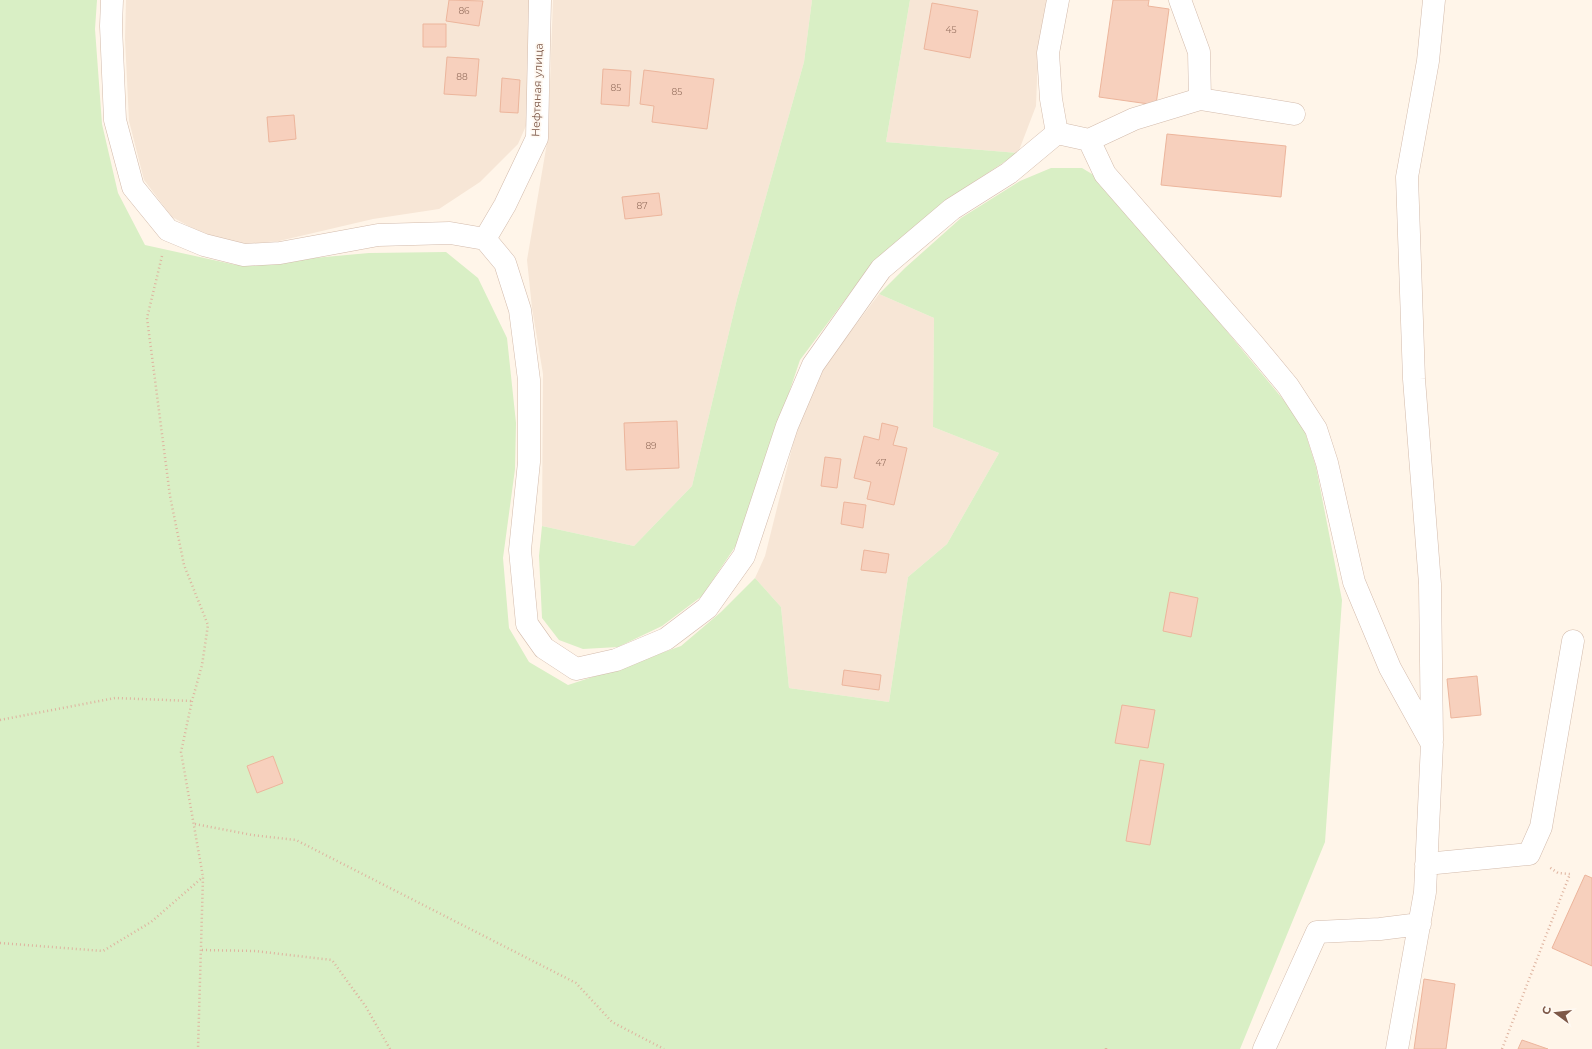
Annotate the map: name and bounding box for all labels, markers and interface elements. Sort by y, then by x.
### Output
house number: 86 [458,5,470,16]
house number: 45 [945,24,957,35]
street label: Нефтяная улица [528,43,546,137]
house number: 88 [456,71,468,82]
house number: 85 [611,82,621,93]
house number: 85 [672,86,682,97]
house number: 87 [636,200,648,211]
house number: 89 [645,440,657,451]
house number: 47 [876,457,886,468]
north arrow [1536,993,1576,1033]
text: С [1539,1005,1554,1016]

